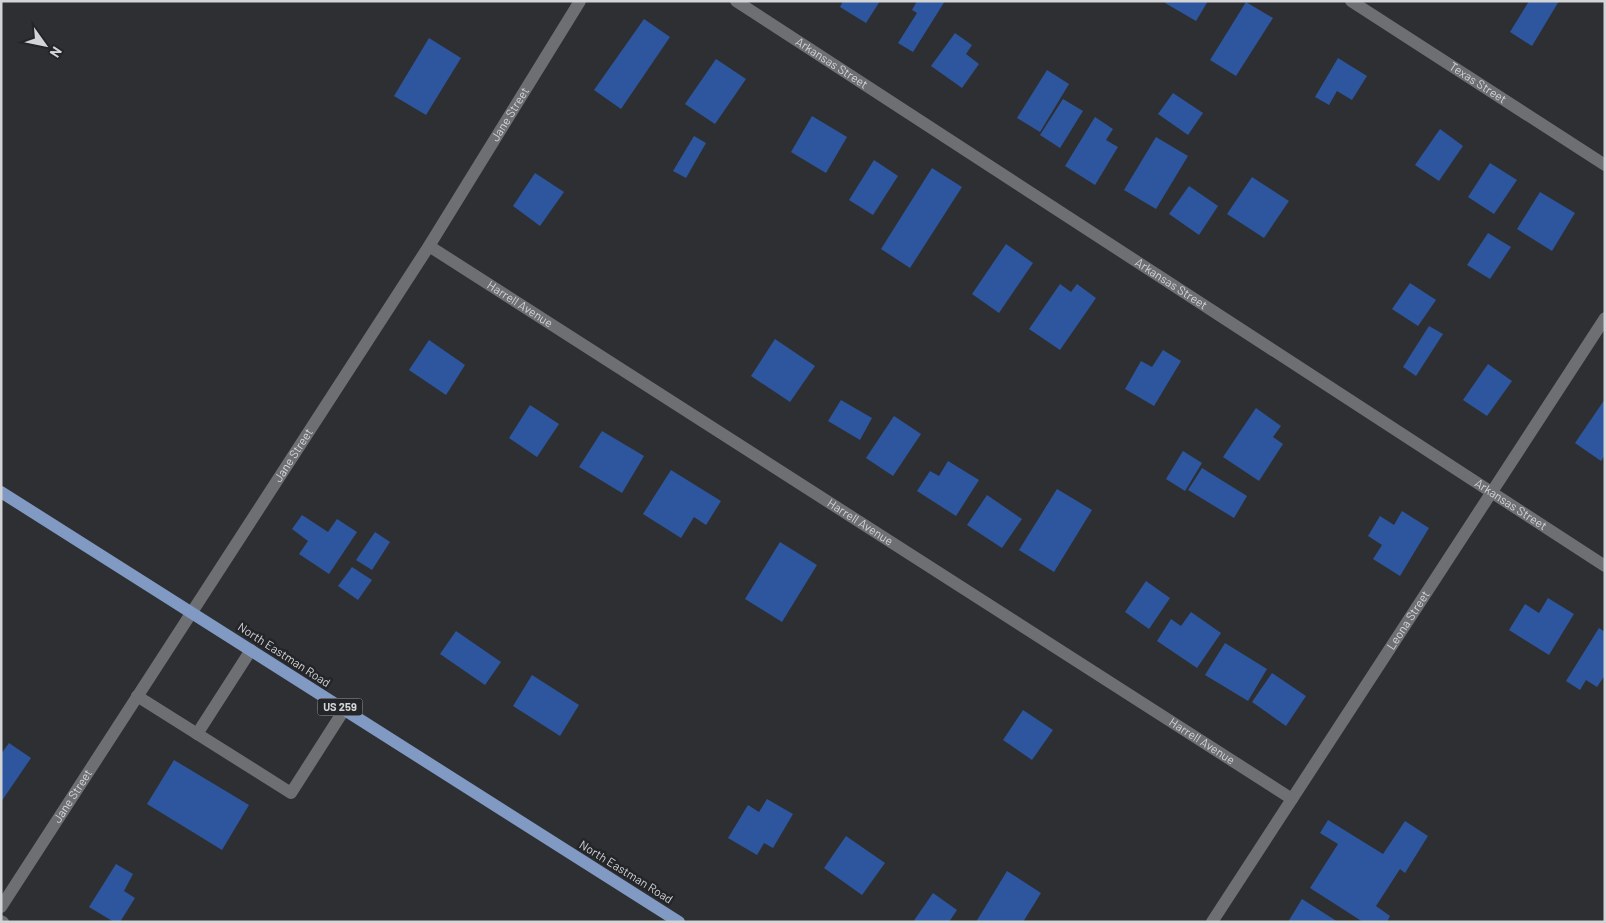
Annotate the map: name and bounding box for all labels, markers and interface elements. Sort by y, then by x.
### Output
north arrow [20,20,70,70]
street label: Arkansas Street [793,34,871,91]
text: N [47,44,66,61]
street label: Texas Street [1447,59,1510,106]
street label: Jane Street [487,84,531,144]
street label: Arkansas Street [1133,255,1210,312]
street label: Harrell Avenue [485,277,556,330]
street label: Jane Street [270,425,315,484]
street label: Arkansas Street [1473,475,1550,532]
street label: Harrell Avenue [825,495,896,548]
street label: Leona Street [1383,588,1432,652]
street label: North Eastman Road [236,619,333,689]
road number: US 259 [318,699,362,716]
street label: Harrell Avenue [1167,714,1238,767]
street label: Jane Street [49,766,94,825]
street label: North Eastman Road [577,837,676,906]

